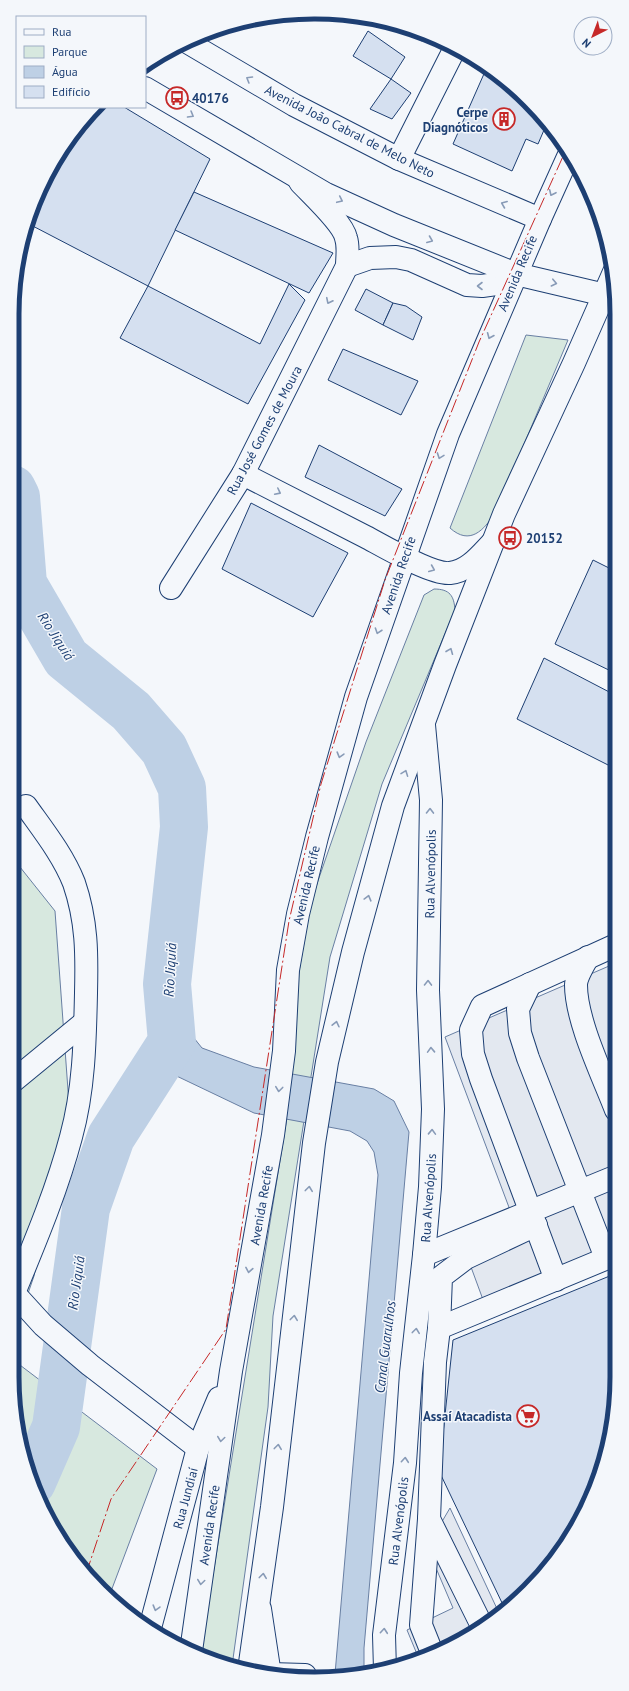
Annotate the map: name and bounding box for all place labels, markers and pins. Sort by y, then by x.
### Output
bus stop icon: 40176 [164,85,190,111]
place label: 40176 [192,90,229,107]
place label: Cerpe Diagnóticos [423,104,489,136]
building icon: Cerpe Diagnóticos [491,106,517,132]
bus stop icon: 20152 [497,525,523,551]
place label: 20152 [526,530,563,547]
supermarket icon: Assaí Atacadista [515,1403,541,1429]
place label: Assaí Atacadista [423,1408,512,1425]

